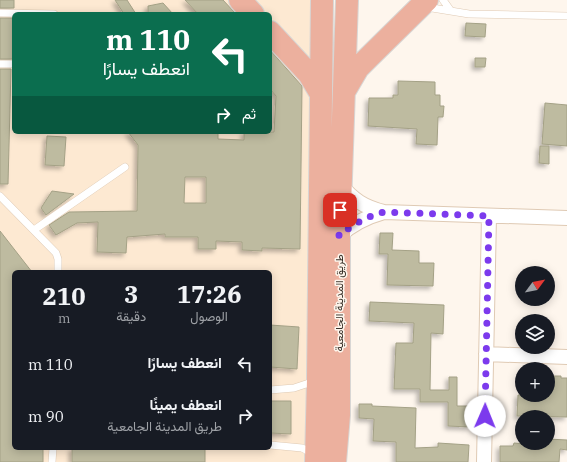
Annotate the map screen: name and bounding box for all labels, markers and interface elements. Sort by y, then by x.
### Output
text: 110 m [106,21,190,58]
icon: left [204,28,256,80]
text: انعطف يسارًا [103,57,190,80]
icon: right [212,104,234,126]
text: ثم [242,104,256,123]
pin [323,193,357,227]
icon: arrive [329,199,351,221]
street label: طريق المدينة الجامعية [332,254,346,352]
north arrow [515,266,555,306]
map controls [515,266,555,450]
text: 3 [124,278,138,310]
text: 17:26 [177,278,242,310]
text: 210 [42,280,86,312]
text: دقيقة [116,308,146,325]
text: الوصول [190,308,228,325]
text: m [58,310,70,327]
button: layers [515,314,555,354]
text: انعطف يسارًا [148,353,222,372]
icon: left [234,353,256,375]
text: 110 m [28,355,73,374]
button: + [515,362,555,402]
text: انعطف يمينًا [149,395,222,414]
position arrow [464,395,506,437]
icon: right [234,405,256,427]
text: 90 m [28,407,64,426]
button: − [515,410,555,450]
text: طريق المدينة الجامعية [107,418,222,435]

